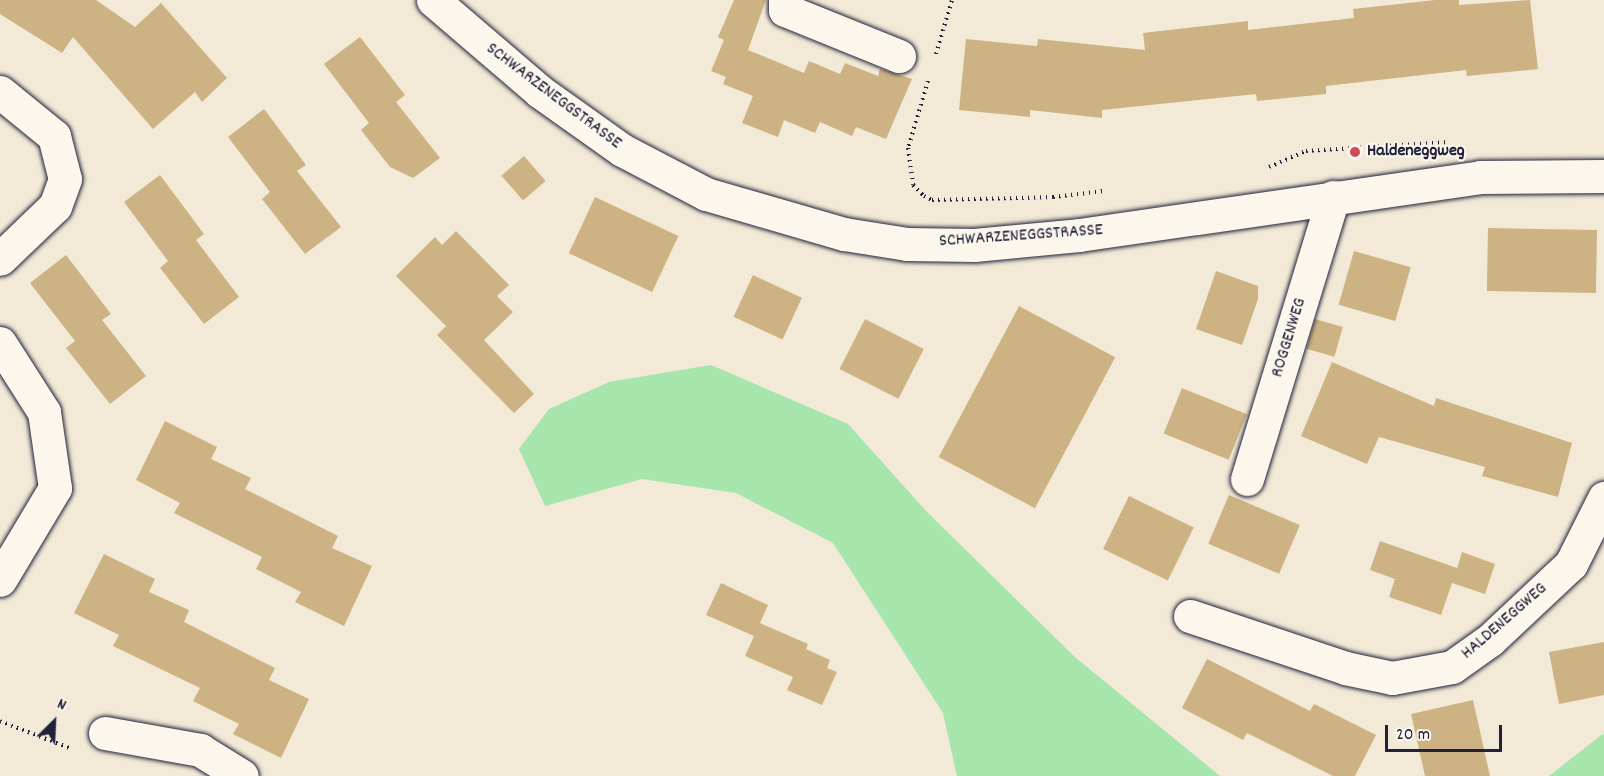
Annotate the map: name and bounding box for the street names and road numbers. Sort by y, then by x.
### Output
street label: SCHWARZENEGGSTRASSE [481,39,625,155]
street label: SCHWARZENEGGSTRASSE [938,221,1104,253]
street label: ROGGENWEG [1268,296,1312,380]
street label: HALDENEGGWEG [1458,579,1552,665]

